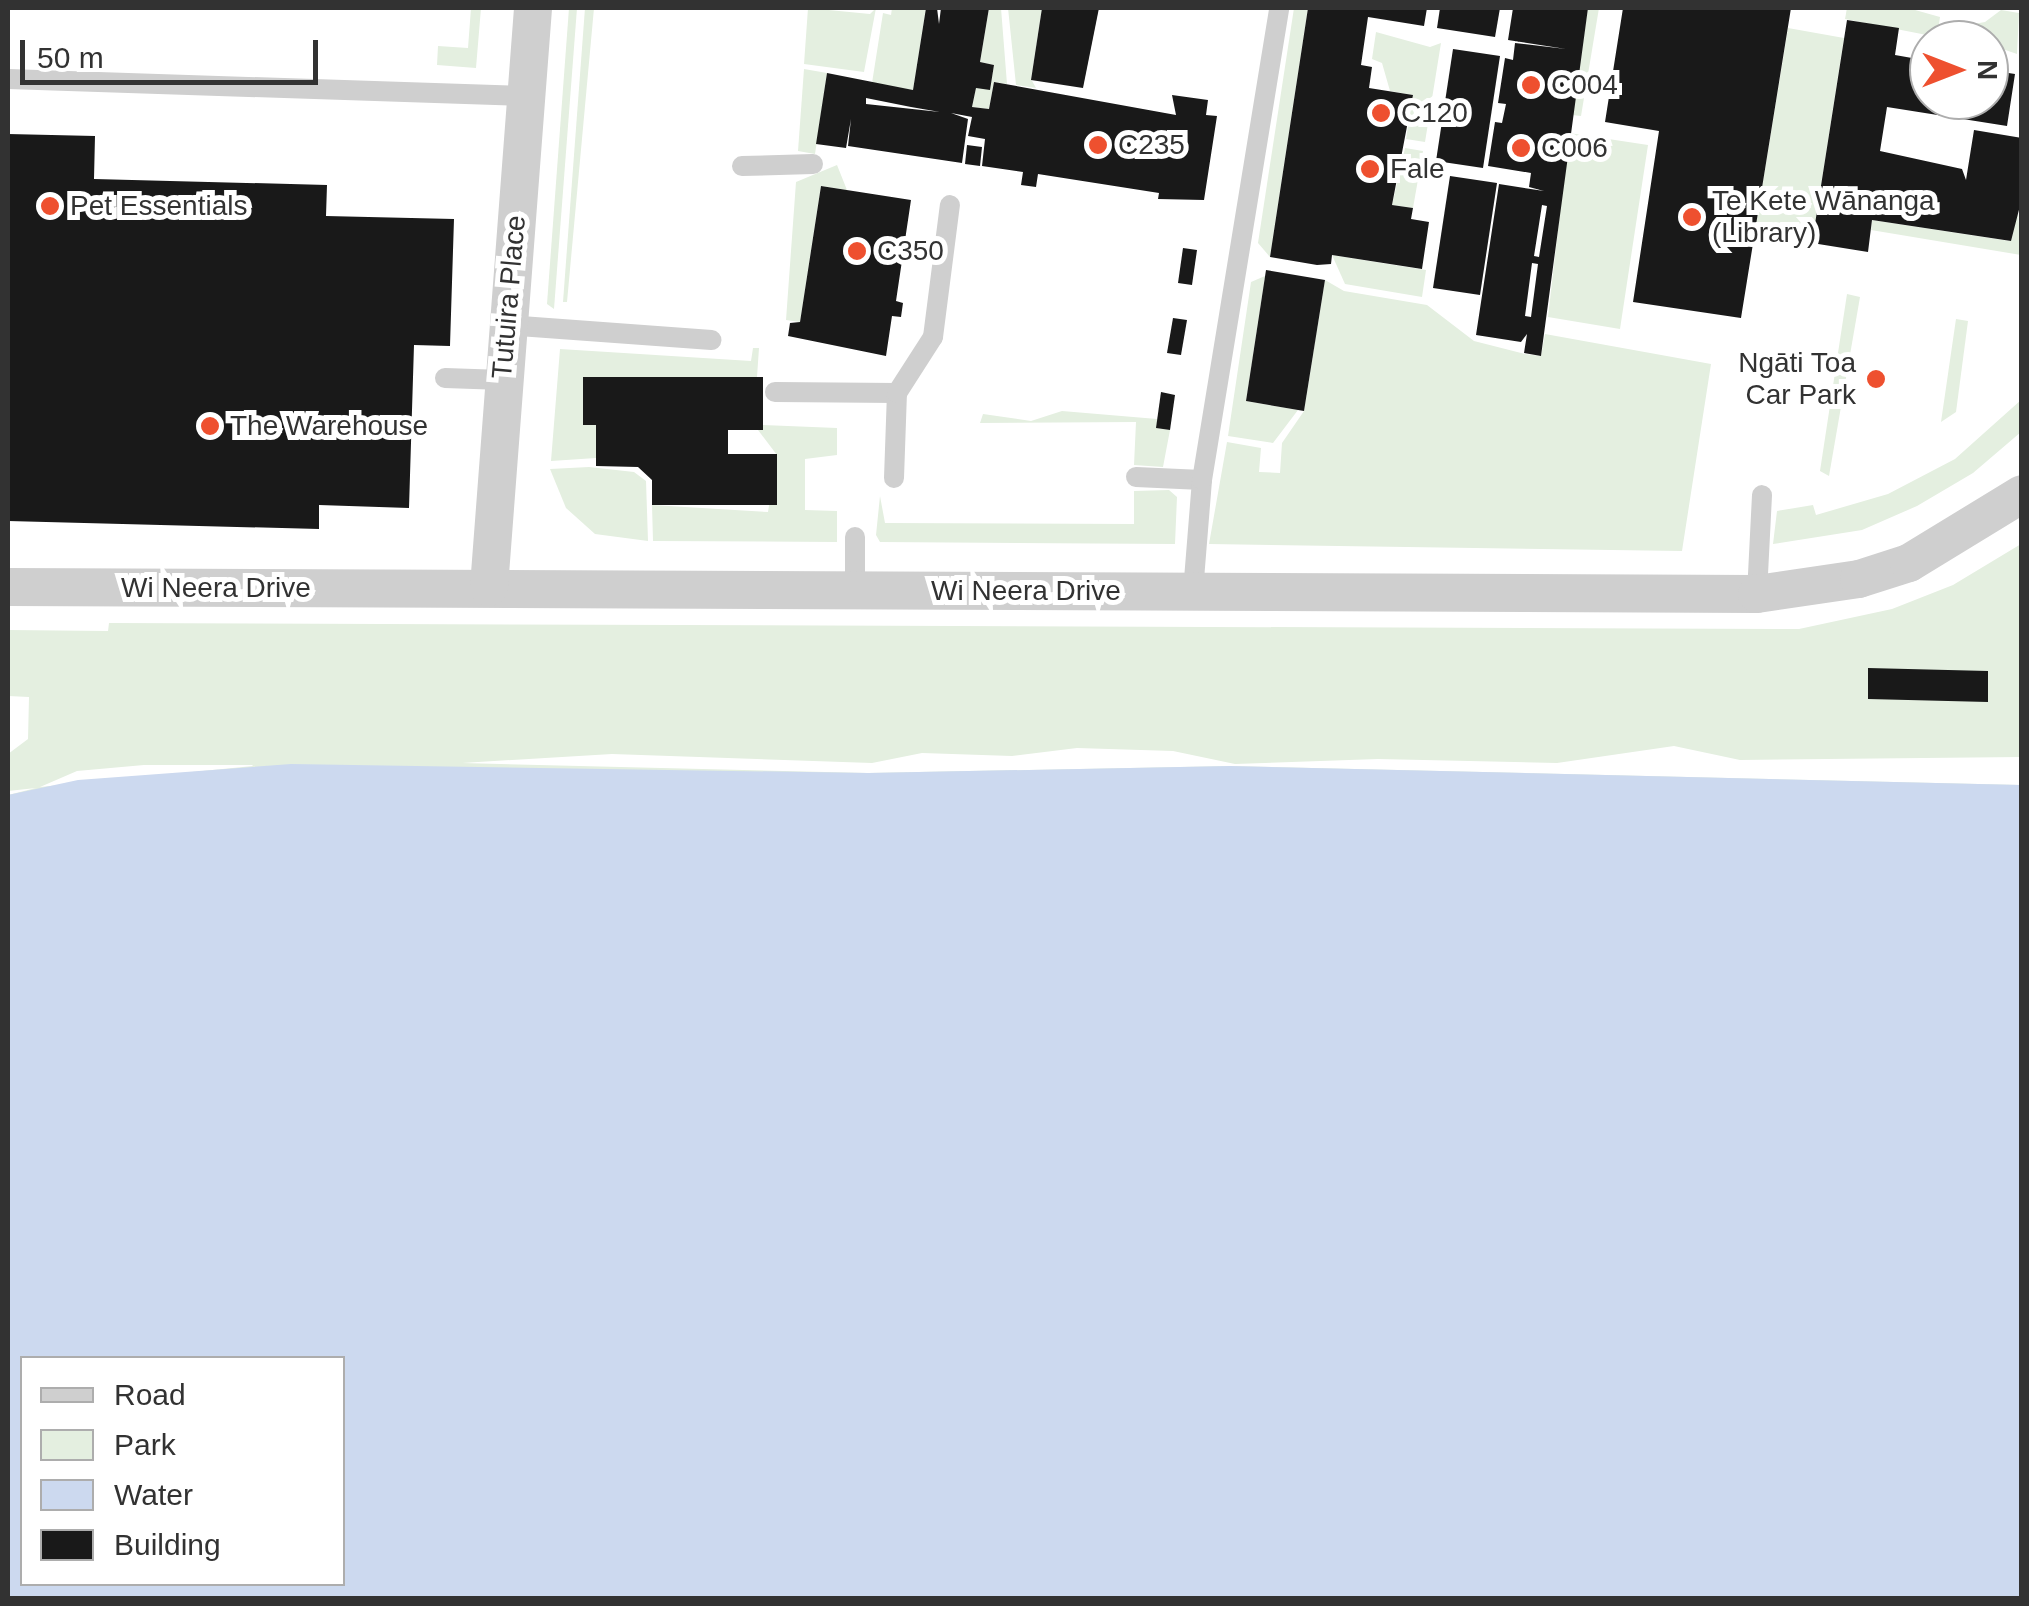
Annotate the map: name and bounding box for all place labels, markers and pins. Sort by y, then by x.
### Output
place label: C004 [1551,68,1618,102]
marker: C004 [1520,74,1542,96]
place label: C120 [1401,96,1468,130]
marker: C120 [1370,102,1392,124]
place label: C235 [1118,128,1185,162]
place label: C006 [1541,131,1608,165]
marker: C235 [1087,134,1109,156]
marker: C006 [1510,137,1532,159]
place label: Fale [1390,152,1444,186]
marker: Fale [1359,158,1381,180]
place label: Te Kete Wānanga (Library) [1712,184,1935,250]
place label: Pet Essentials [70,189,247,223]
marker: Pet Essentials [39,195,61,217]
marker: Te Kete Wānanga (Library) [1681,206,1703,228]
place label: C350 [877,234,944,268]
marker: C350 [846,240,868,262]
place label: Ngāti Toa Car Park [1738,346,1856,412]
marker: Ngāti Toa Car Park [1865,368,1887,390]
place label: The Warehouse [230,409,428,443]
marker: The Warehouse [199,415,221,437]

